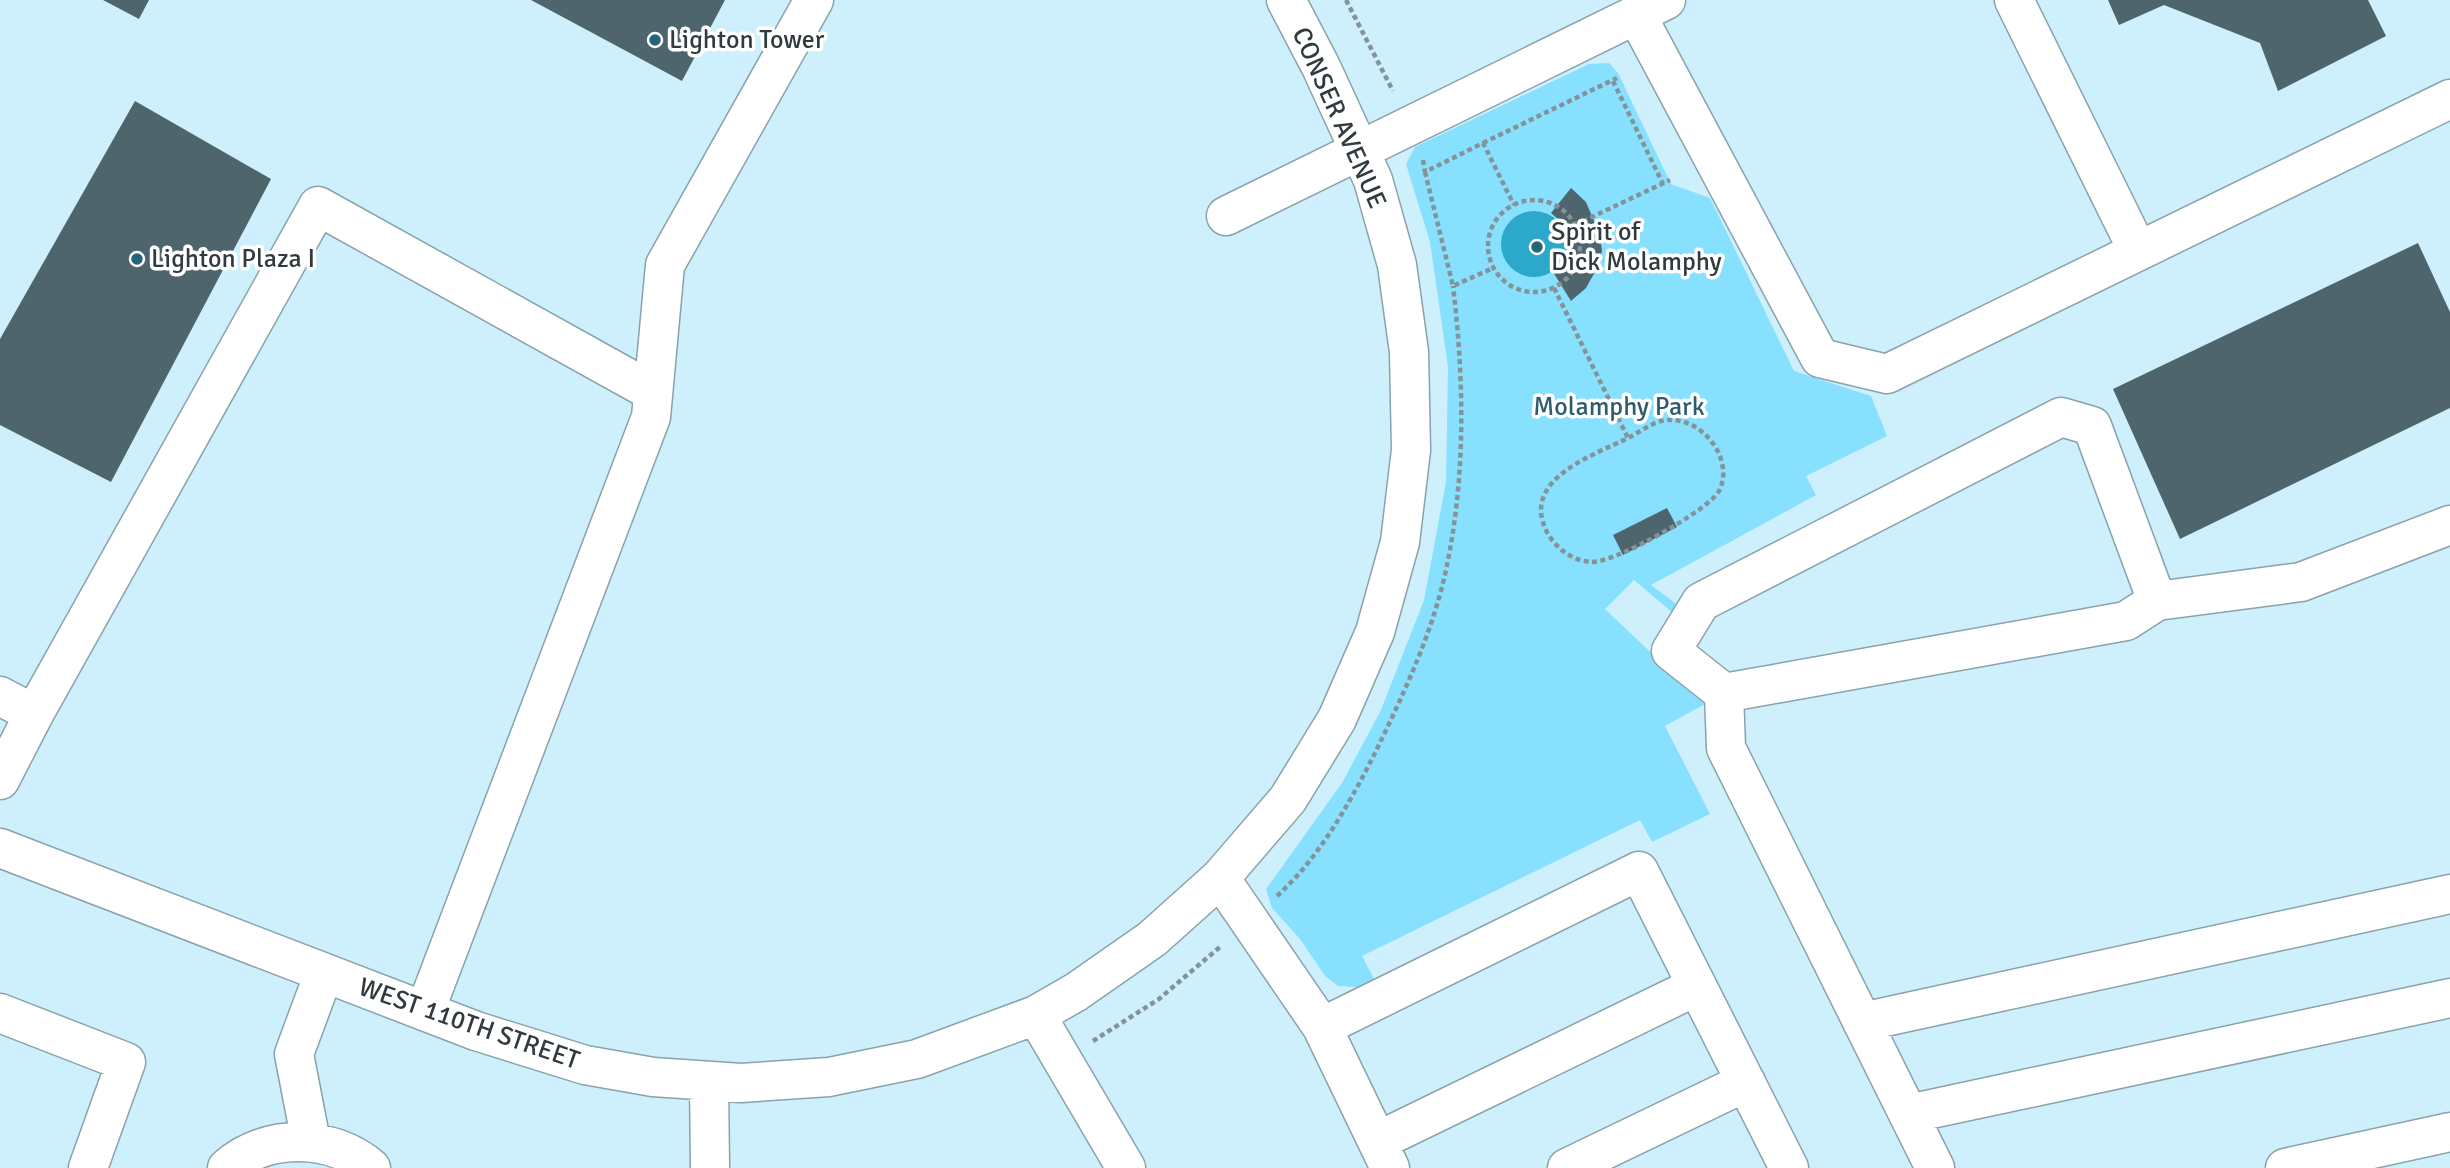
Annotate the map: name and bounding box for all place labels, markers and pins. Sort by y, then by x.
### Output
place label: Lighton Tower [669,24,825,56]
marker: Lighton Tower [647,32,663,48]
place label: Spirit of Dick Molamphy [1551,216,1722,278]
marker: Spirit of Dick Molamphy [1529,239,1545,255]
place label: Lighton Plaza I [151,243,315,275]
marker: Lighton Plaza I [129,251,145,267]

